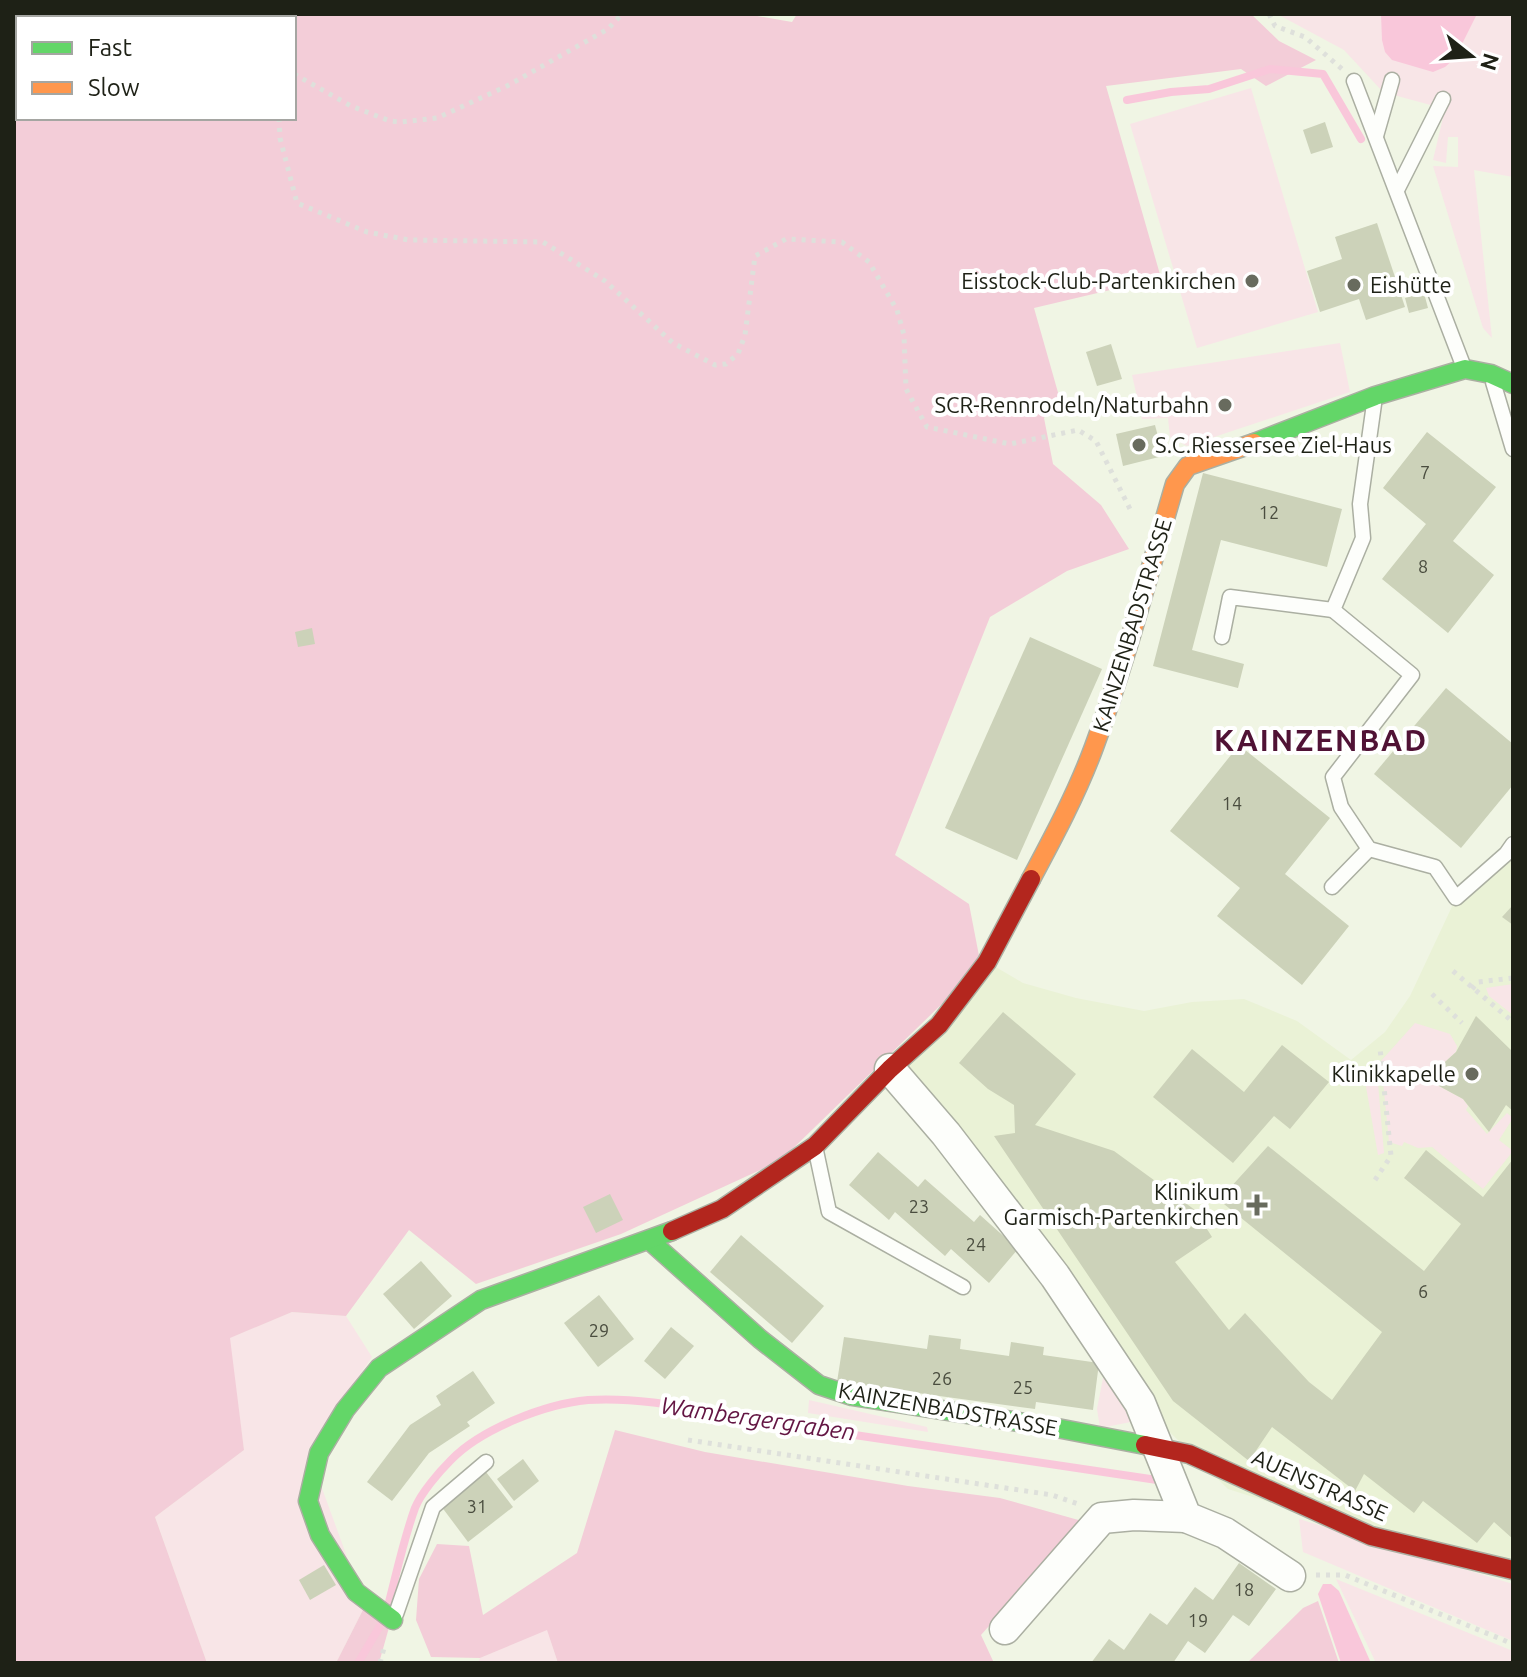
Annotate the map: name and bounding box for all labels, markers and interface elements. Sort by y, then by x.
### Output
legend [16,16,296,120]
north arrow [1431,16,1511,96]
text: Fast [88,34,132,61]
text: N [1476,50,1505,74]
text: Slow [88,74,140,101]
place label: Eisstock-Club-Partenkirchen [961,268,1236,293]
marker: Eisstock-Club-Partenkirchen [1243,272,1261,290]
place label: Eishütte [1370,272,1452,297]
marker: Eishütte [1345,276,1363,294]
place label: SCR-Rennrodeln/Naturbahn [935,392,1209,417]
marker: SCR-Rennrodeln/Naturbahn [1216,396,1234,414]
place label: S.C.Riessersee Ziel-Haus [1155,432,1392,457]
marker: S.C.Riessersee Ziel-Haus [1130,436,1148,454]
house number: 7 [1420,462,1430,482]
house number: 12 [1259,502,1279,522]
street label: KAINZENBADSTRASSE [1087,515,1176,735]
house number: 8 [1418,556,1428,576]
district label: KAINZENBAD [1214,723,1428,757]
house number: 14 [1222,793,1242,813]
place label: Klinikkapelle [1331,1061,1456,1086]
marker: Klinikkapelle [1463,1065,1481,1083]
place label: Klinikum Garmisch-Partenkirchen [1004,1179,1239,1229]
marker: Klinikum Garmisch-Partenkirchen [1246,1194,1268,1216]
house number: 23 [909,1196,929,1216]
house number: 24 [966,1234,986,1254]
house number: 6 [1418,1281,1428,1301]
house number: 29 [589,1320,609,1340]
house number: 26 [932,1368,952,1388]
street label: KAINZENBADSTRASSE [837,1377,1060,1440]
house number: 25 [1013,1377,1033,1397]
water label: Wambergergraben [659,1392,857,1446]
street label: AUENSTRASSE [1249,1444,1392,1526]
house number: 31 [467,1496,487,1516]
house number: 18 [1234,1579,1254,1599]
house number: 19 [1188,1610,1208,1630]

